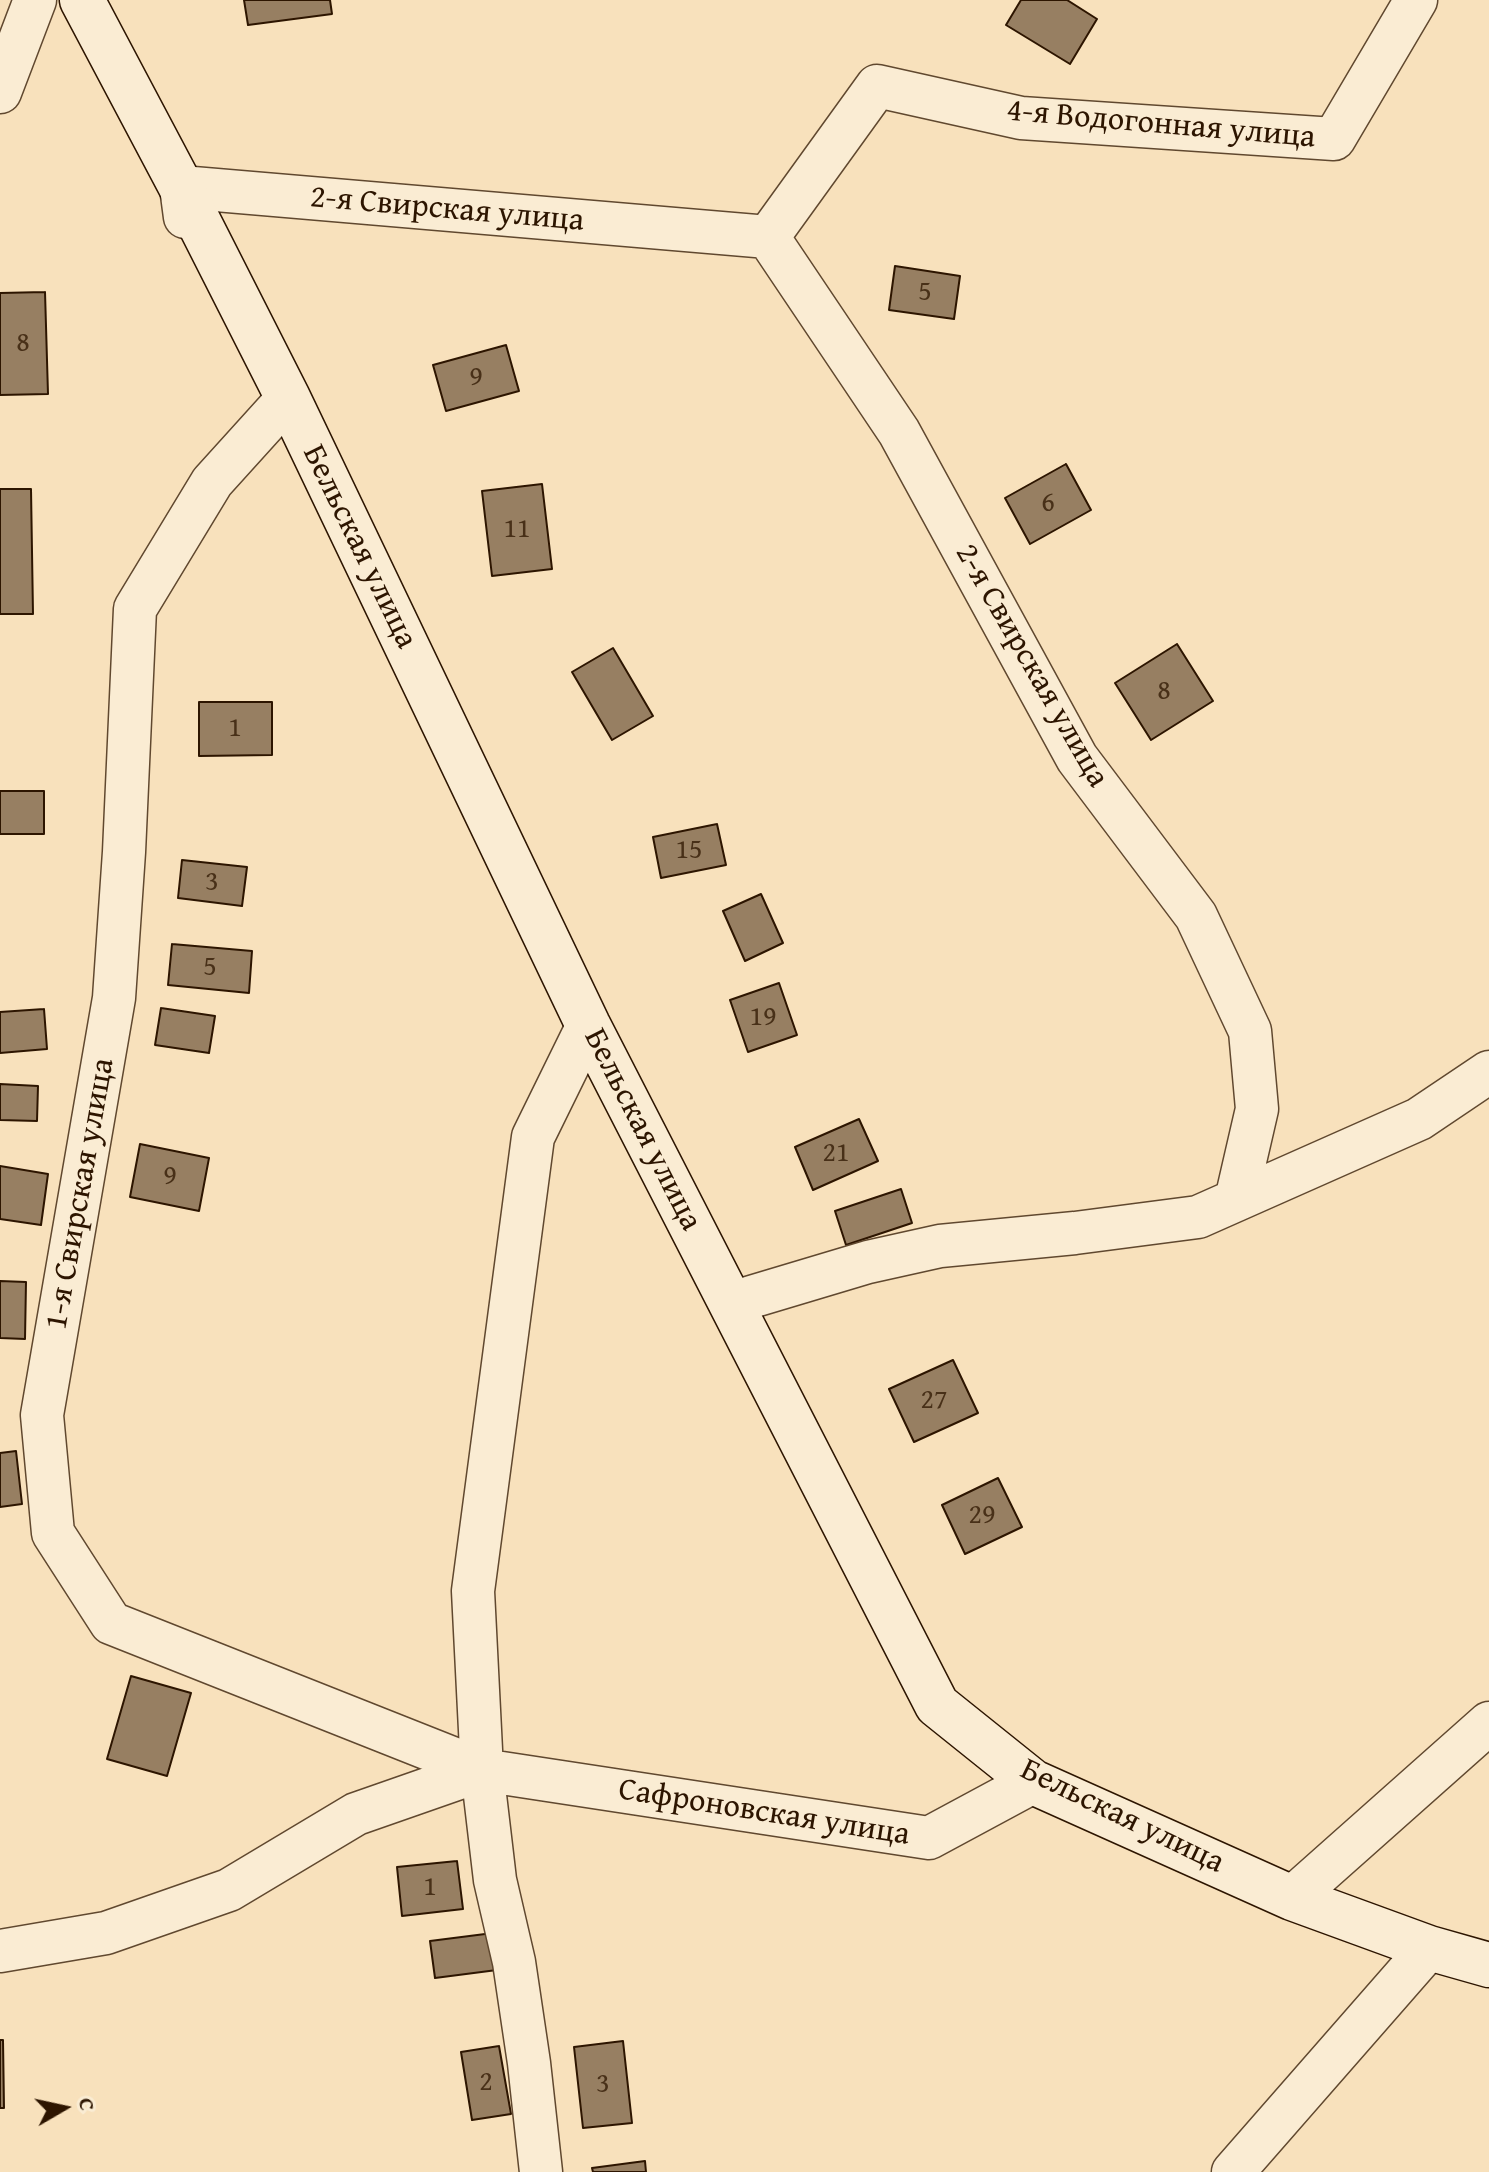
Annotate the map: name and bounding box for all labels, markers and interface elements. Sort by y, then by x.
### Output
street label: 4-я Водогонная улица [1005,92,1317,158]
street label: 2-я Свирская улица [308,179,586,241]
house number: 5 [918,276,932,310]
house number: 8 [16,327,30,361]
house number: 9 [469,361,483,395]
street label: Бельская улица [293,439,425,655]
house number: 6 [1041,487,1055,521]
house number: 11 [504,513,530,547]
street label: 2-я Свирская улица [946,537,1116,795]
house number: 8 [1157,675,1171,709]
house number: 1 [228,712,242,746]
house number: 15 [676,834,702,868]
house number: 3 [205,866,219,900]
house number: 5 [203,951,217,985]
house number: 19 [750,1001,776,1035]
street label: Бельская улица [575,1023,709,1237]
street label: 1-я Свирская улица [38,1055,124,1333]
house number: 21 [823,1137,849,1171]
house number: 9 [163,1160,177,1194]
house number: 27 [921,1384,947,1418]
house number: 29 [969,1499,995,1533]
street label: Бельская улица [1014,1751,1230,1883]
street label: Сафроновская улица [616,1771,912,1855]
house number: 1 [423,1871,437,1905]
house number: 2 [479,2066,493,2100]
north arrow [24,2068,104,2148]
house number: 3 [596,2068,610,2102]
text: С [71,2096,104,2113]

